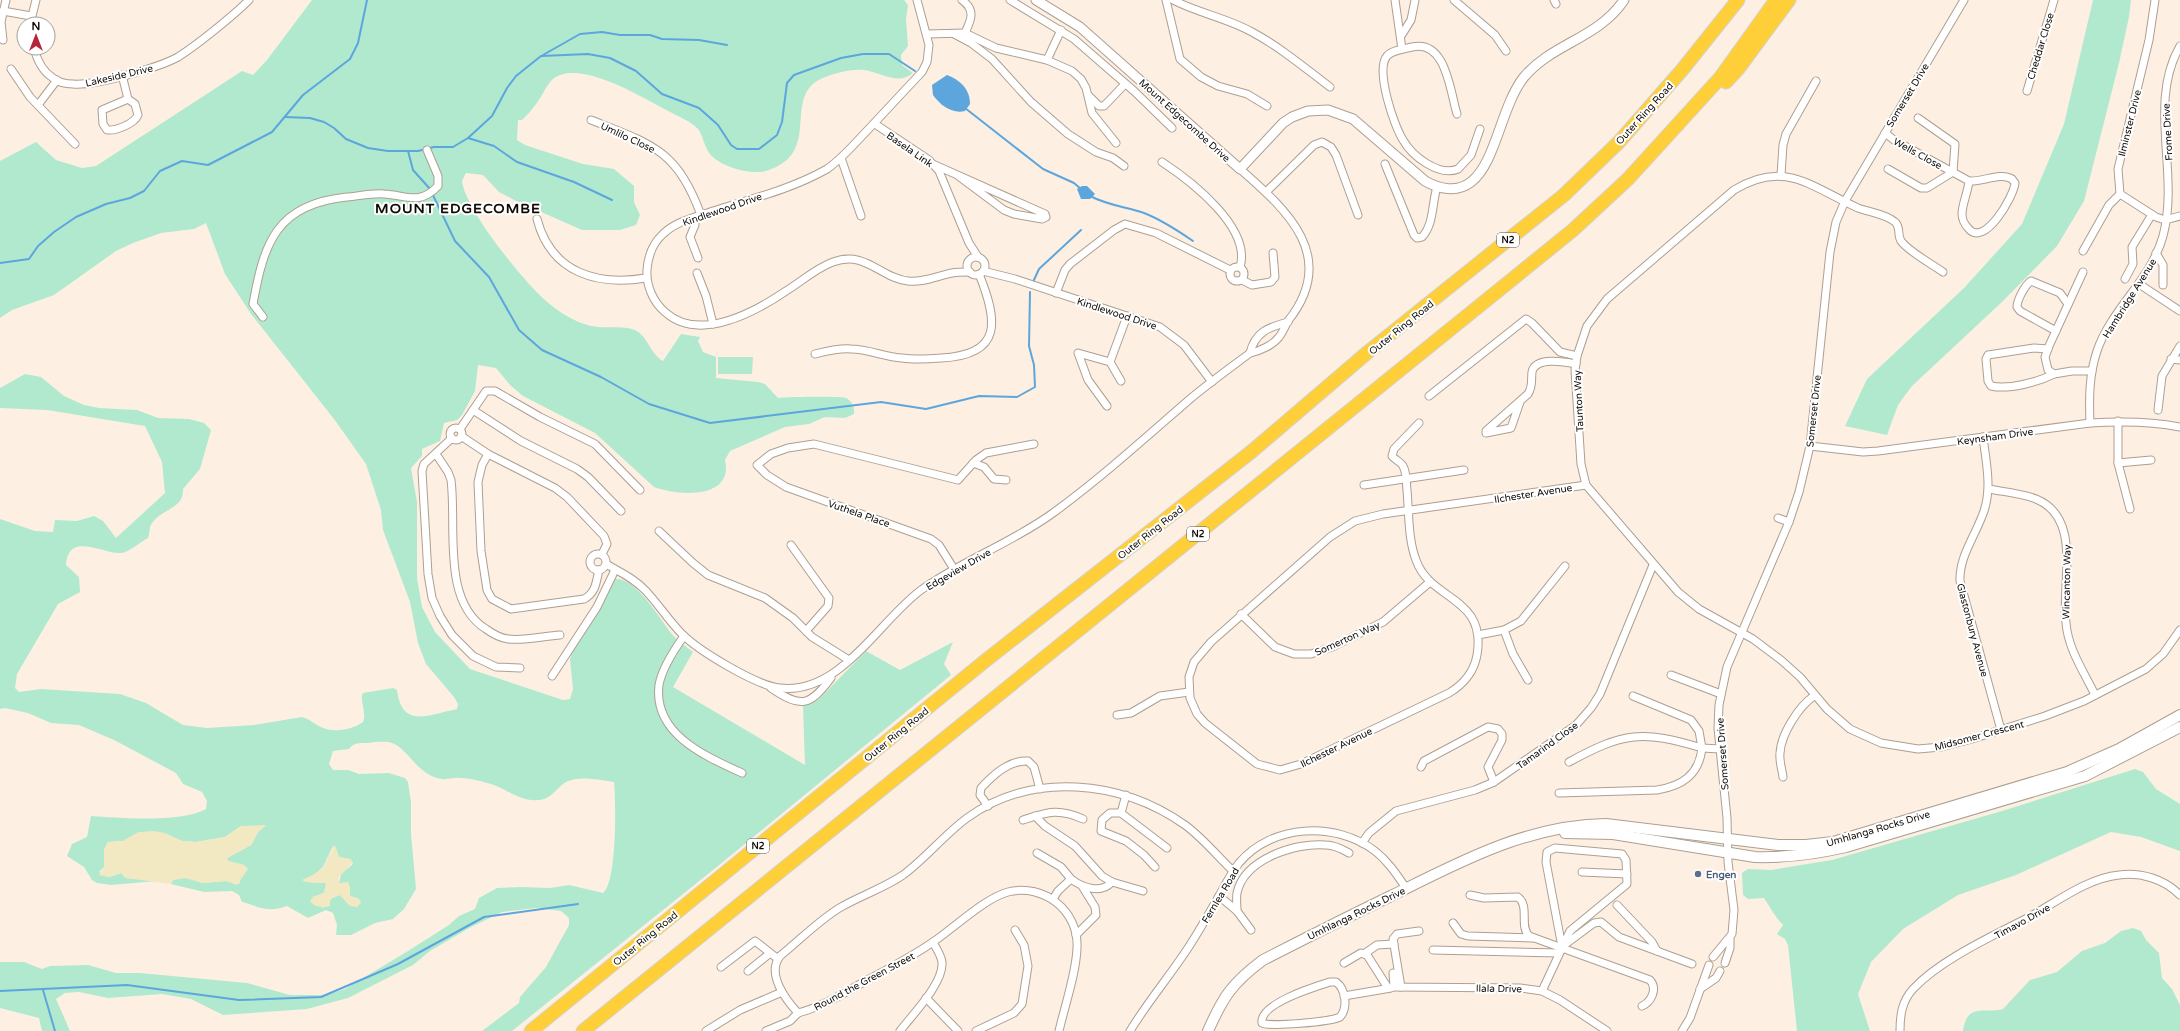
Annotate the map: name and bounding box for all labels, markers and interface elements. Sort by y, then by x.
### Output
street label: Cheddar Close [2025,11,2057,81]
north arrow [16,16,56,56]
text: N [32,20,40,33]
street label: Somerset Drive [1884,61,1932,130]
street label: Lakeside Drive [84,62,154,90]
street label: Mount Edgecombe Drive [1136,77,1233,165]
street label: Outer Ring Road [1614,80,1676,147]
street label: Ilminster Drive [2116,88,2144,158]
street label: Frome Drive [2160,103,2175,161]
street label: Umlilo Close [598,120,657,156]
street label: Basela Link [884,130,935,170]
street label: Wells Close [1891,136,1944,172]
street label: Kindlewood Drive [681,191,764,229]
district label: MOUNT EDGECOMBE [375,200,541,217]
road number: N2 [1497,233,1519,247]
street label: Hambridge Avenue [2100,256,2159,341]
street label: Kindlewood Drive [1075,295,1158,333]
street label: Outer Ring Road [1367,298,1436,358]
street label: Taunton Way [1571,369,1587,432]
street label: Somerset Drive [1804,374,1824,448]
street label: Keynsham Drive [1956,426,2034,448]
street label: Ilchester Avenue [1493,482,1573,506]
street label: Vuthela Place [826,498,891,530]
street label: Outer Ring Road [1116,504,1186,562]
road number: N2 [1187,527,1209,541]
street label: Wincanton Way [2060,544,2074,619]
street label: Edgeview Drive [924,546,993,593]
street label: Glastonbury Avenue [1954,582,1990,679]
street label: Somerton Way [1313,619,1382,659]
street label: Outer Ring Road [862,705,931,765]
street label: Somerset Drive [1714,717,1732,790]
street label: Midsomer Crescent [1933,718,2026,754]
street label: Tamarind Close [1515,719,1581,772]
street label: Ilchester Avenue [1298,725,1375,771]
street label: Umhlanga Rocks Drive [1825,808,1932,850]
road number: N2 [747,839,769,853]
street label: Fernlea Road [1200,866,1242,926]
marker: Engen [1693,869,1703,879]
place label: Engen [1706,869,1736,881]
street label: Umhlanga Rocks Drive [1306,885,1408,943]
street label: Timavo Drive [1993,901,2053,942]
street label: Outer Ring Road [611,909,680,969]
street label: Round the Green Street [812,950,917,1014]
street label: Ilala Drive [1476,983,1523,995]

